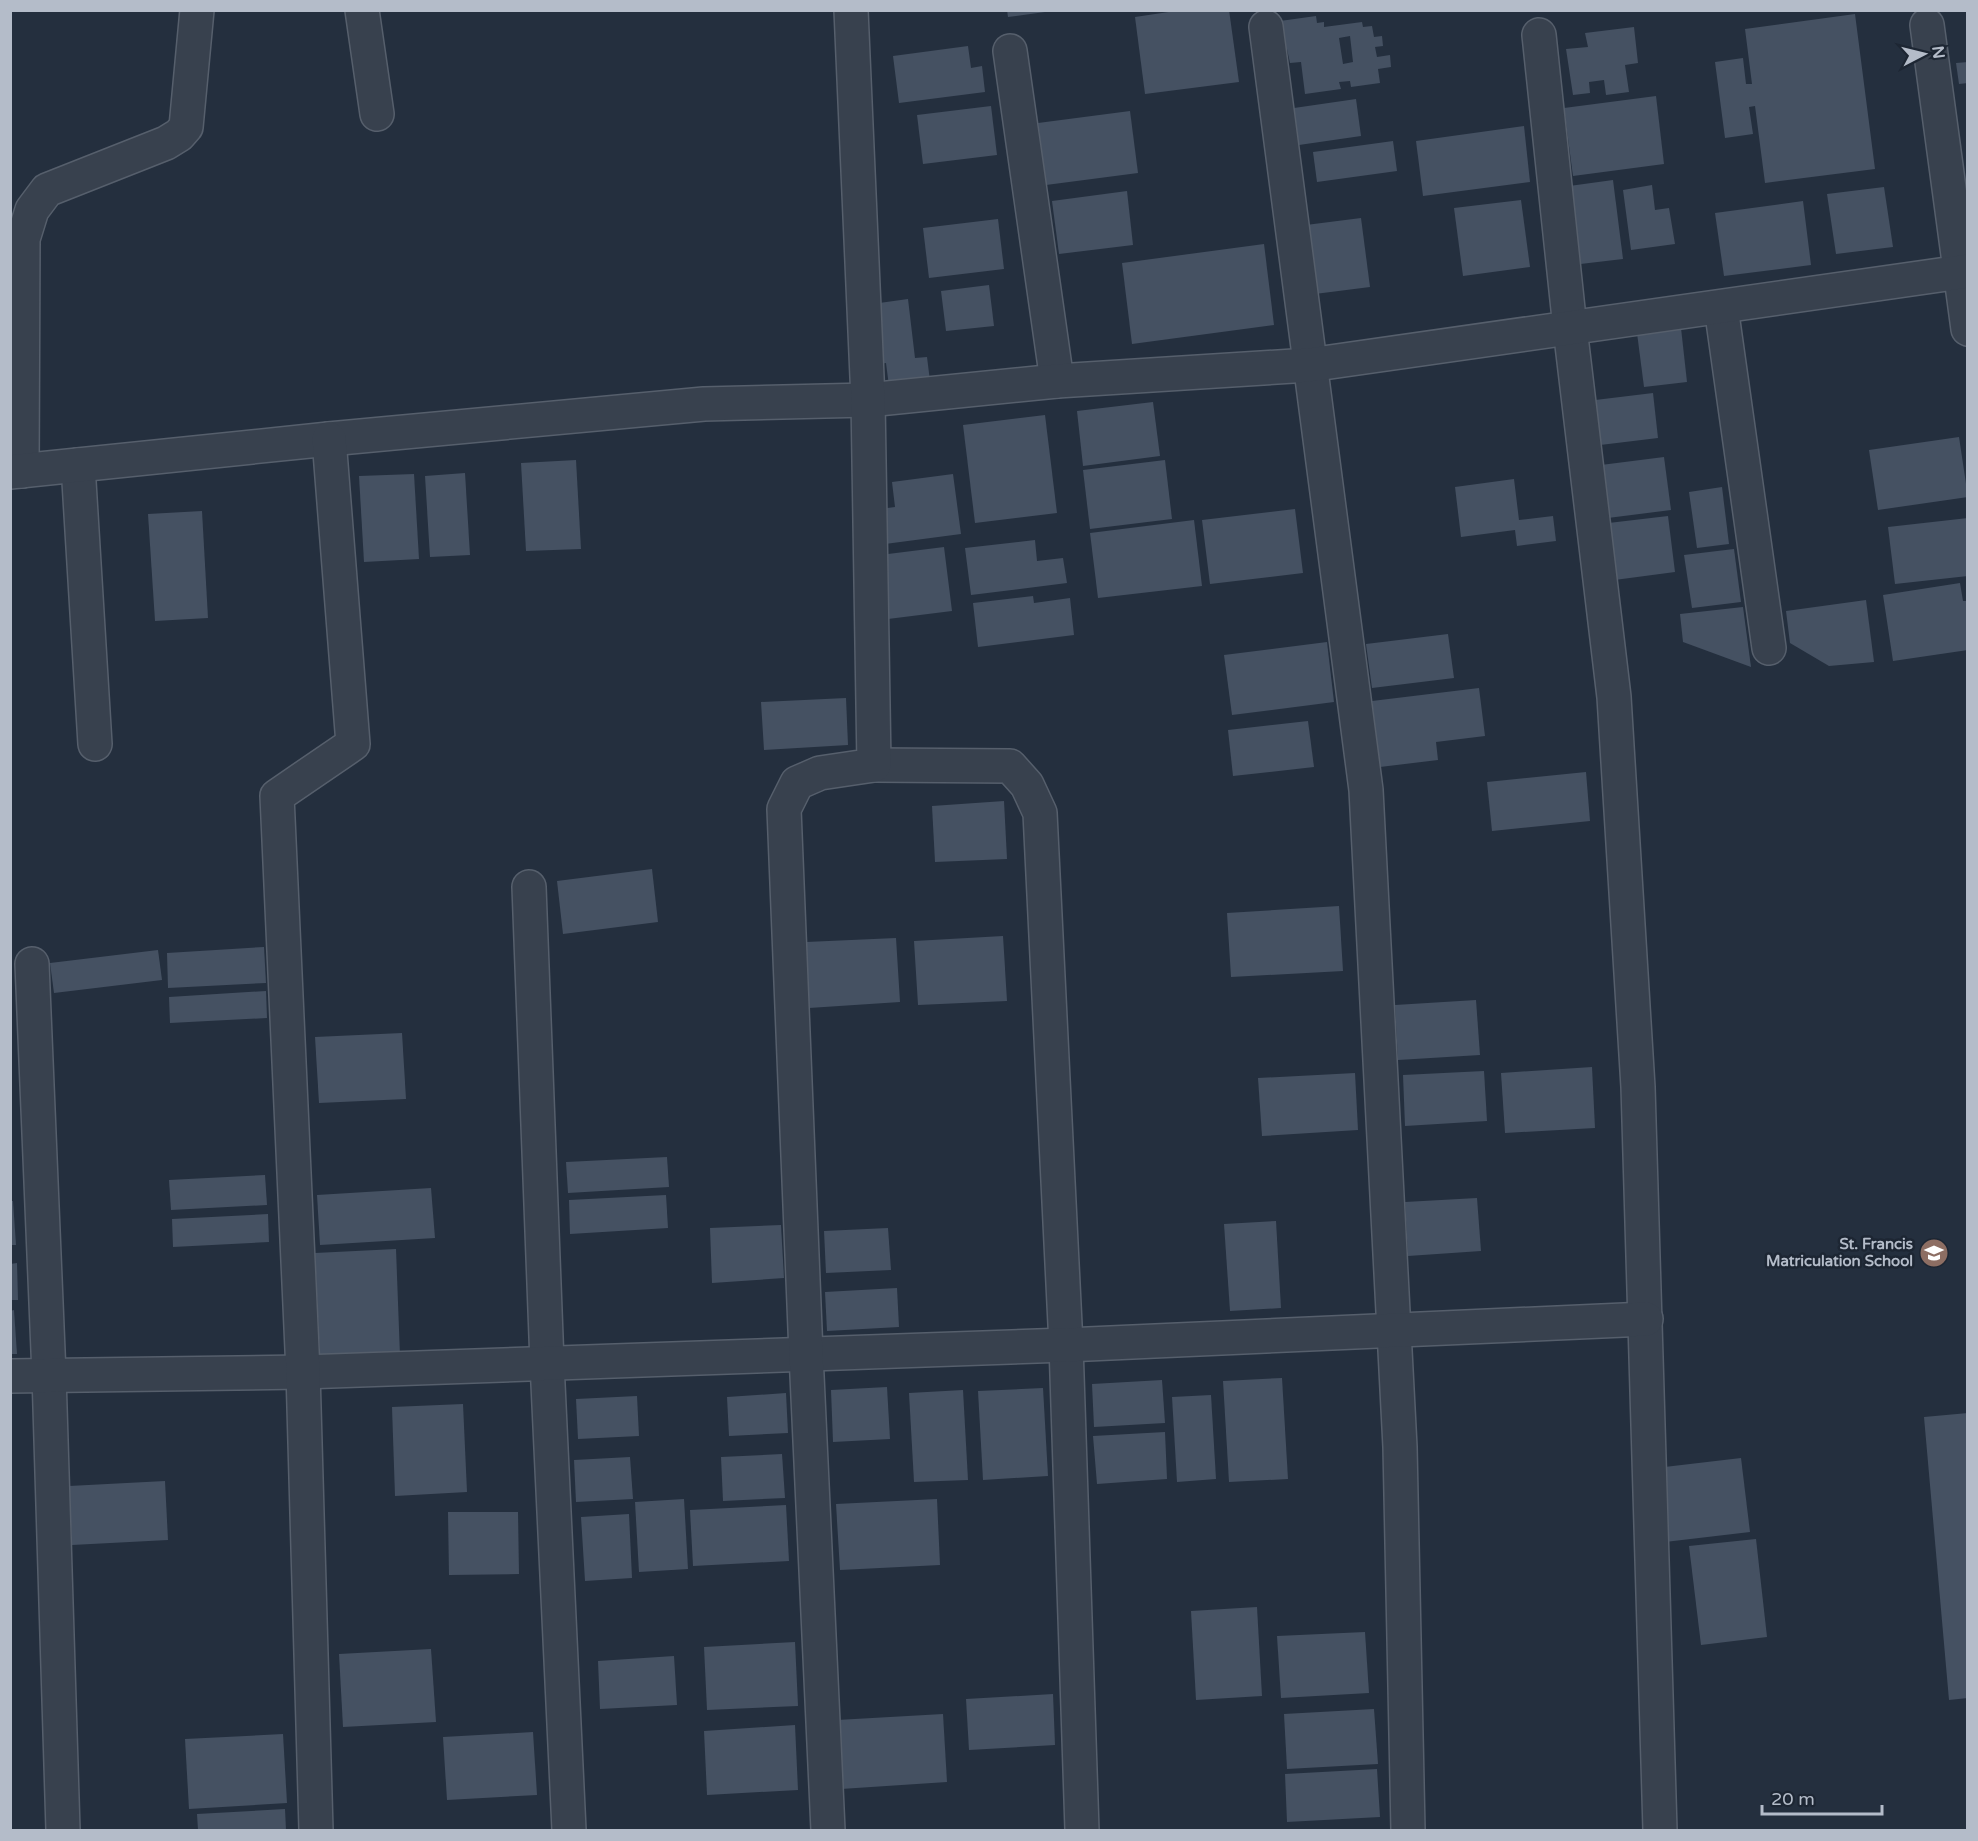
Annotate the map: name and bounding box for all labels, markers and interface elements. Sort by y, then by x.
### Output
north arrow [1894,24,1954,84]
text: N [1927,45,1949,60]
place label: St. Francis Matriculation School [1766,1235,1913,1270]
school or university icon: St. Francis Matriculation School [1918,1237,1950,1269]
scale bar [1762,1778,1882,1816]
text: 20 m [1771,1788,1815,1810]

